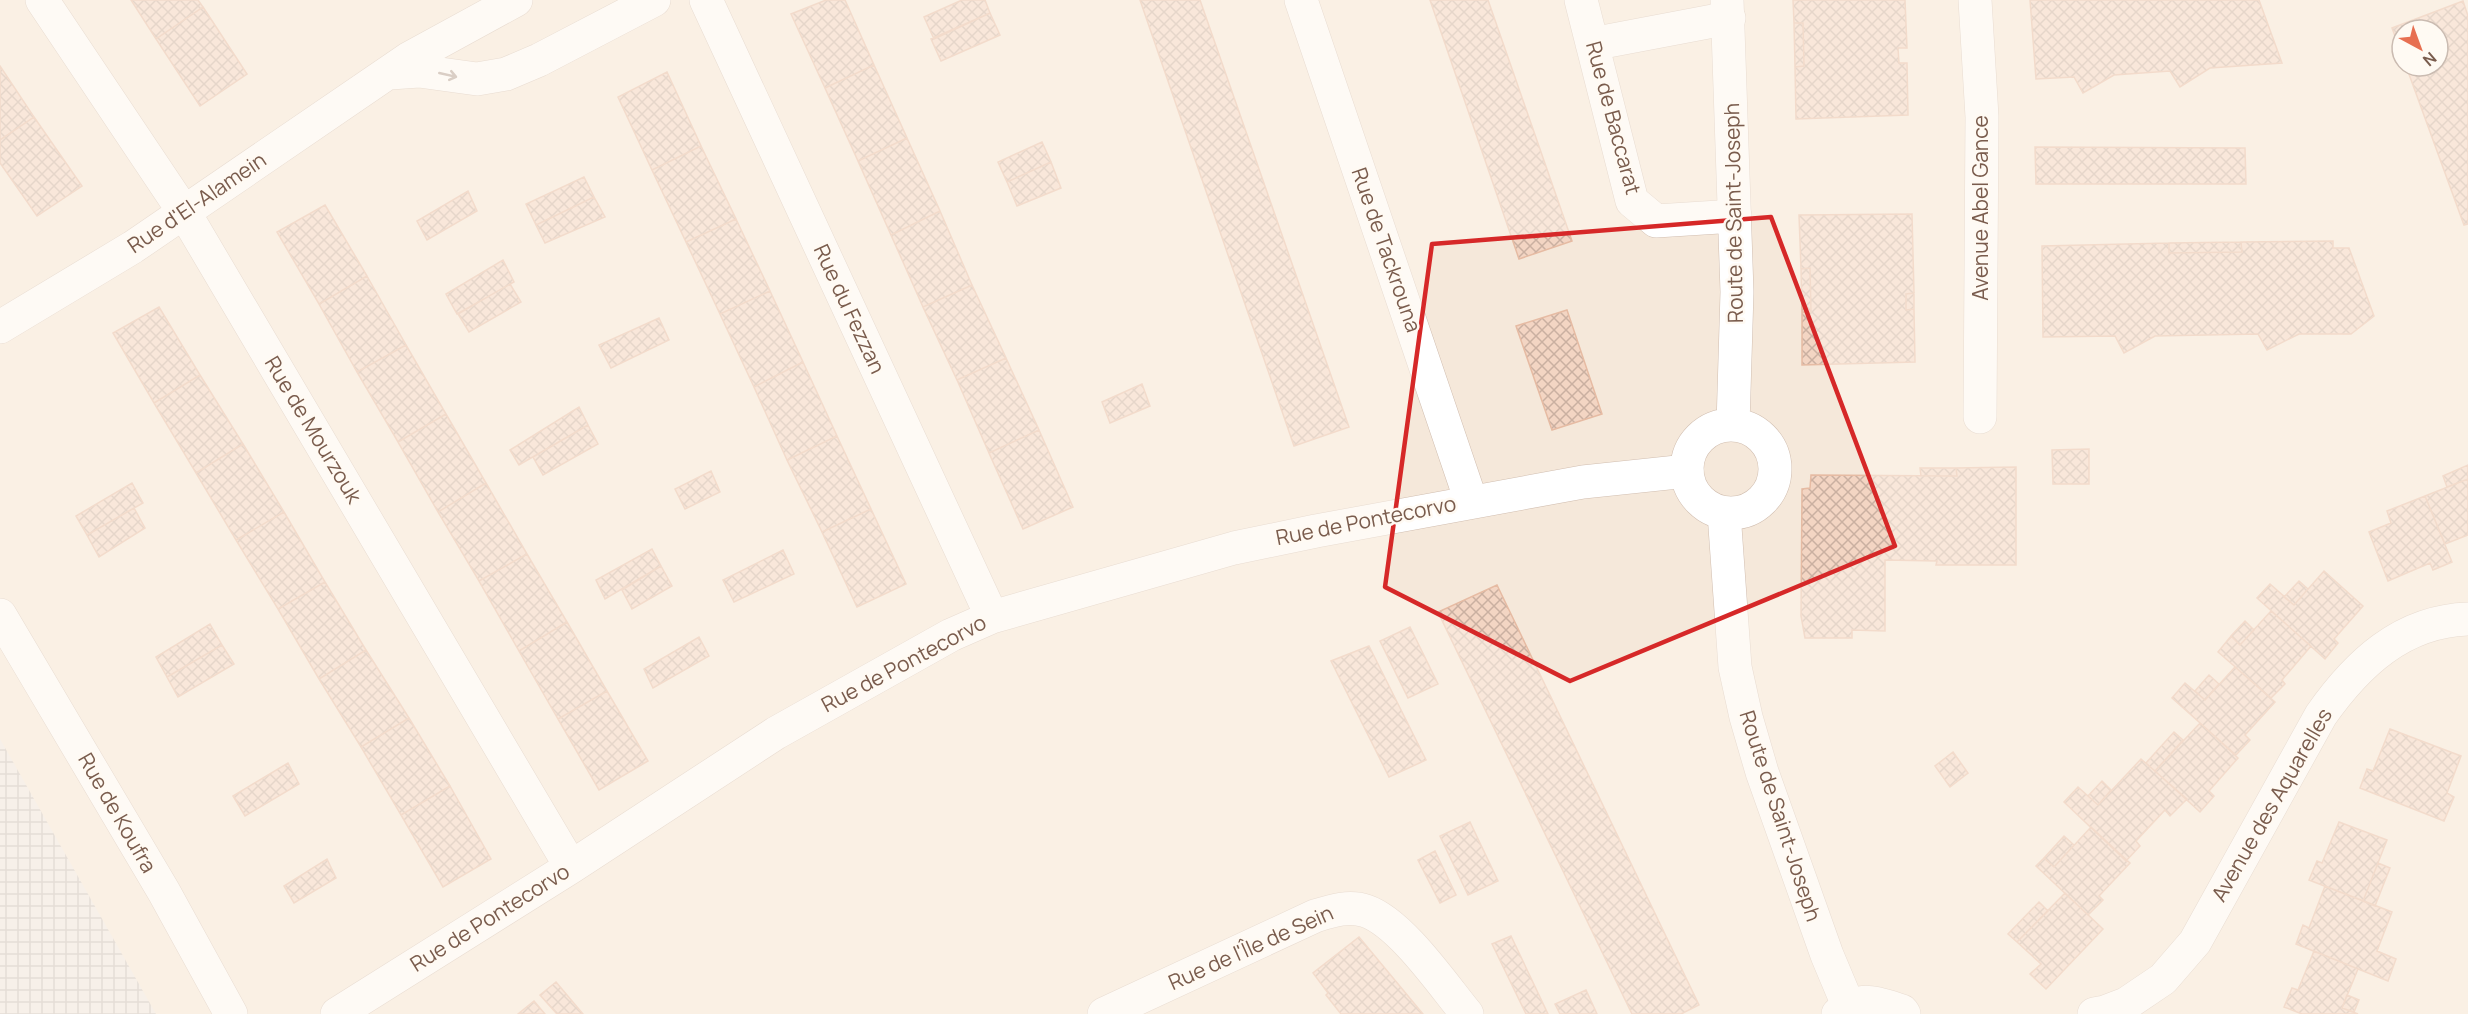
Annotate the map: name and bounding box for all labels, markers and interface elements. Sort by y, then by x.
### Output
north arrow [2390,18,2450,78]
street label: Rue de Baccarat [1580,38,1648,197]
text: N [2418,47,2441,71]
one-way arrow [438,70,457,82]
street label: Route de Saint-Joseph [1717,103,1749,323]
street label: Avenue Abel Gance [1966,115,1994,301]
street label: Rue d'El-Alamein [122,145,271,259]
street label: Rue de Tackrouna [1346,164,1428,336]
street label: Rue du Fezzan [808,239,892,378]
street label: Rue de Mourzouk [259,351,369,509]
street label: Rue de Pontecorvo [1273,489,1458,551]
street label: Rue de Pontecorvo [816,608,991,718]
street label: Avenue des Aquarelles [2204,703,2338,906]
street label: Route de Saint-Joseph [1734,707,1828,925]
street label: Rue de Koufra [72,748,163,877]
street label: Rue de Pontecorvo [405,857,574,977]
street label: Rue de l'Île de Sein [1164,898,1337,996]

